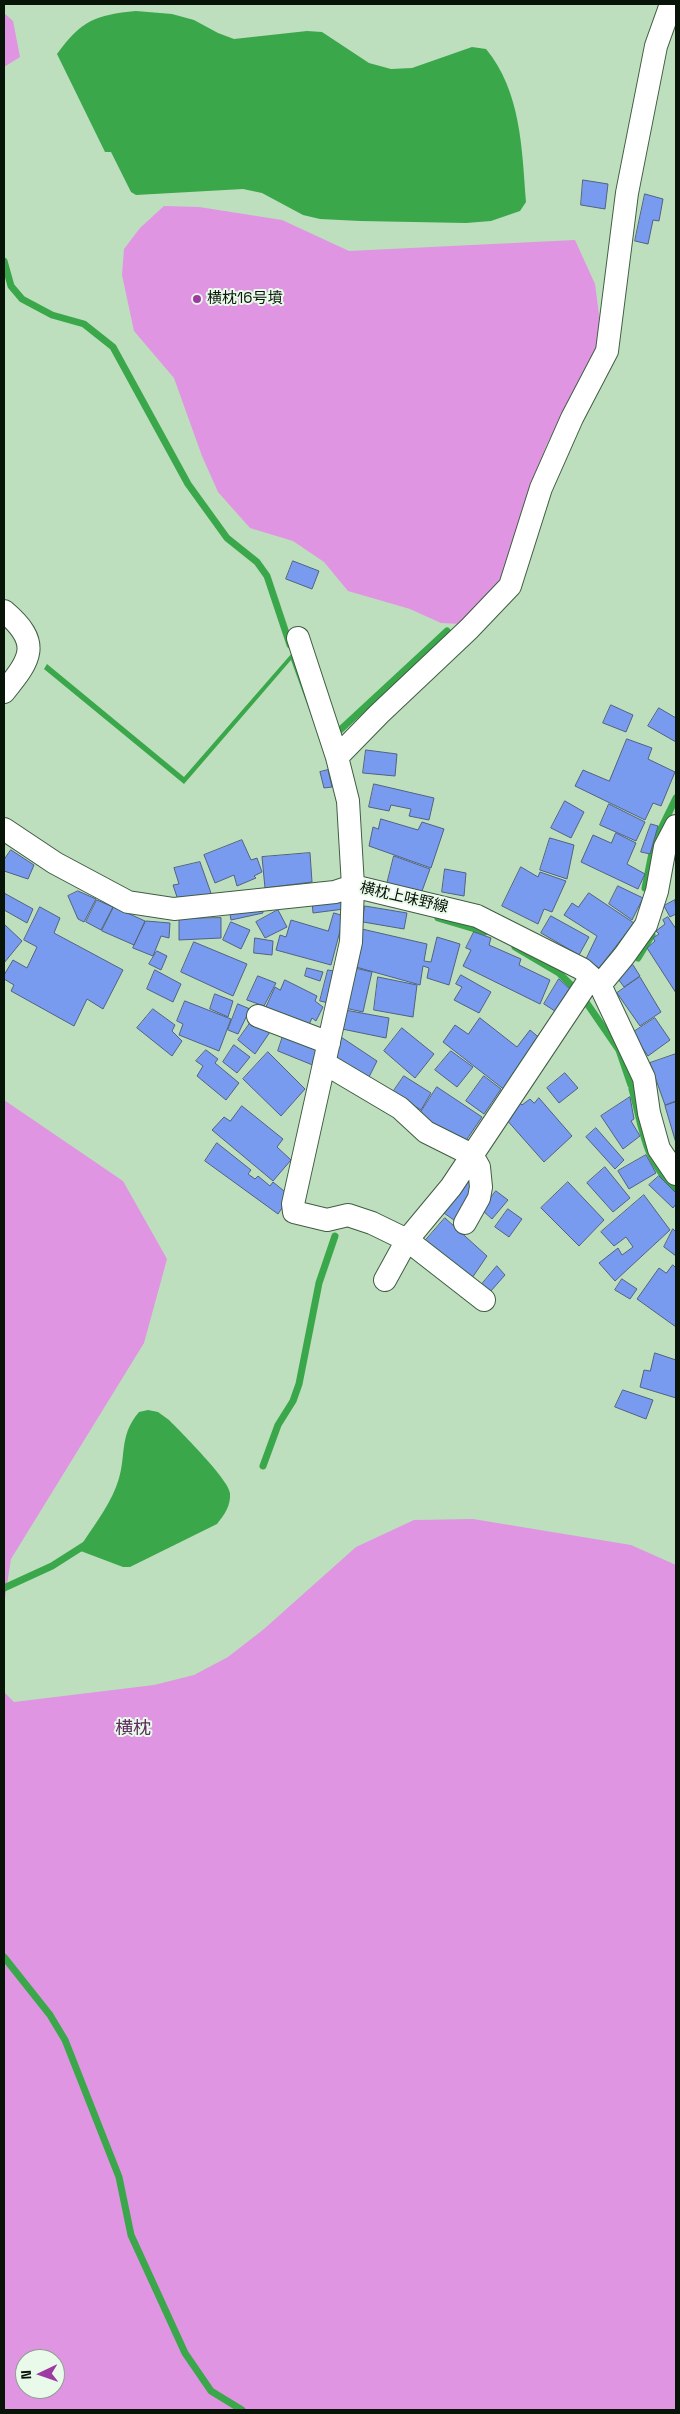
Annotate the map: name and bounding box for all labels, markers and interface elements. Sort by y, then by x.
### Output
place label: 横枕16号墳 [207,290,282,308]
marker: 横枕16号墳 [191,293,203,305]
street label: 横枕上味野線 [358,879,450,917]
district label: 横枕 [115,1718,151,1740]
north arrow [15,2349,65,2399]
text: N [17,2370,35,2380]

